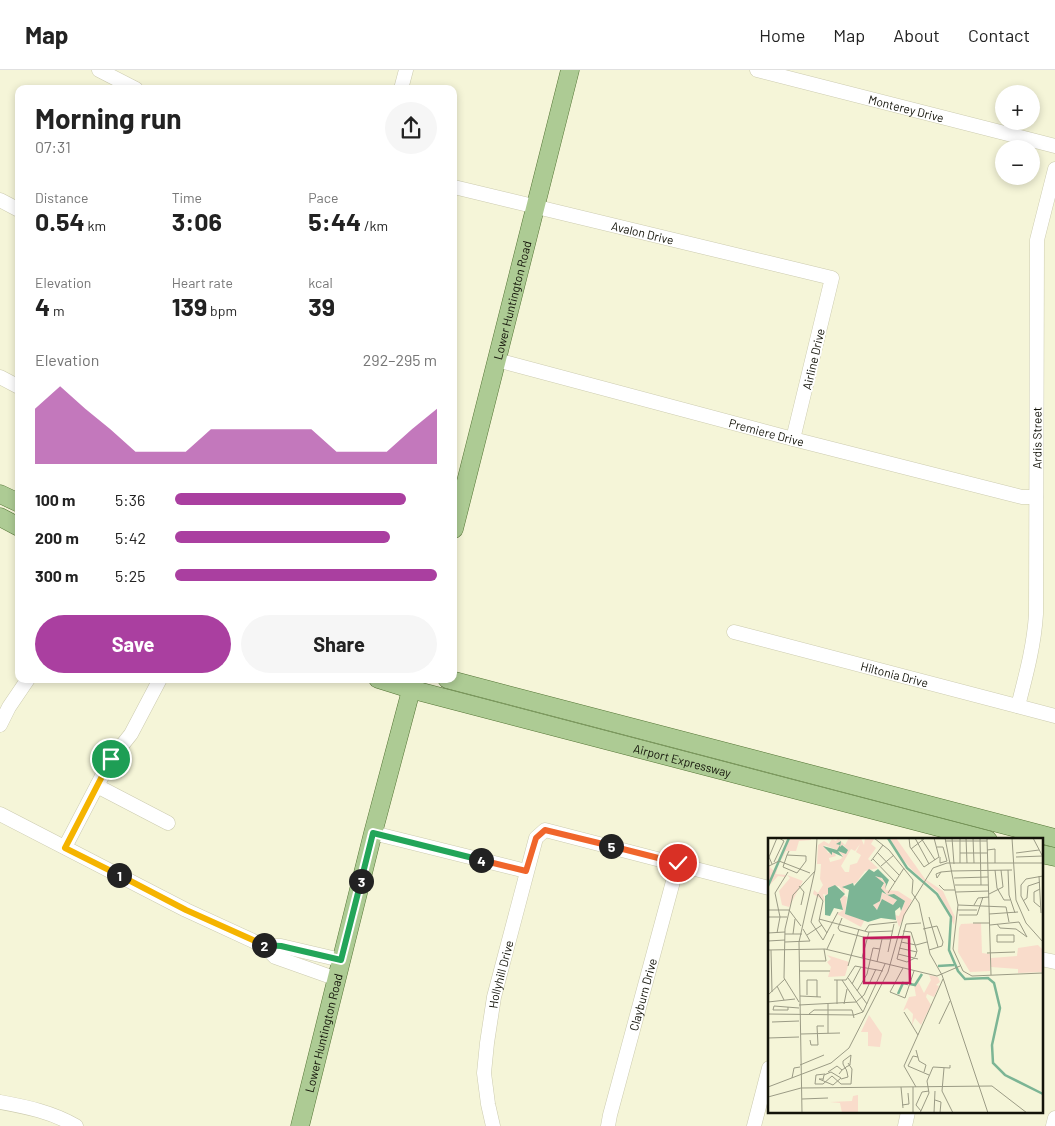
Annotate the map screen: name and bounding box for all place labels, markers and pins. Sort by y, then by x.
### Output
pin [90,738,132,780]
pin: 5 [598,834,624,858]
pin [657,842,699,884]
pin: 4 [468,848,494,872]
pin: 1 [106,862,132,888]
pin: 3 [348,868,374,894]
pin: 2 [252,932,276,958]

